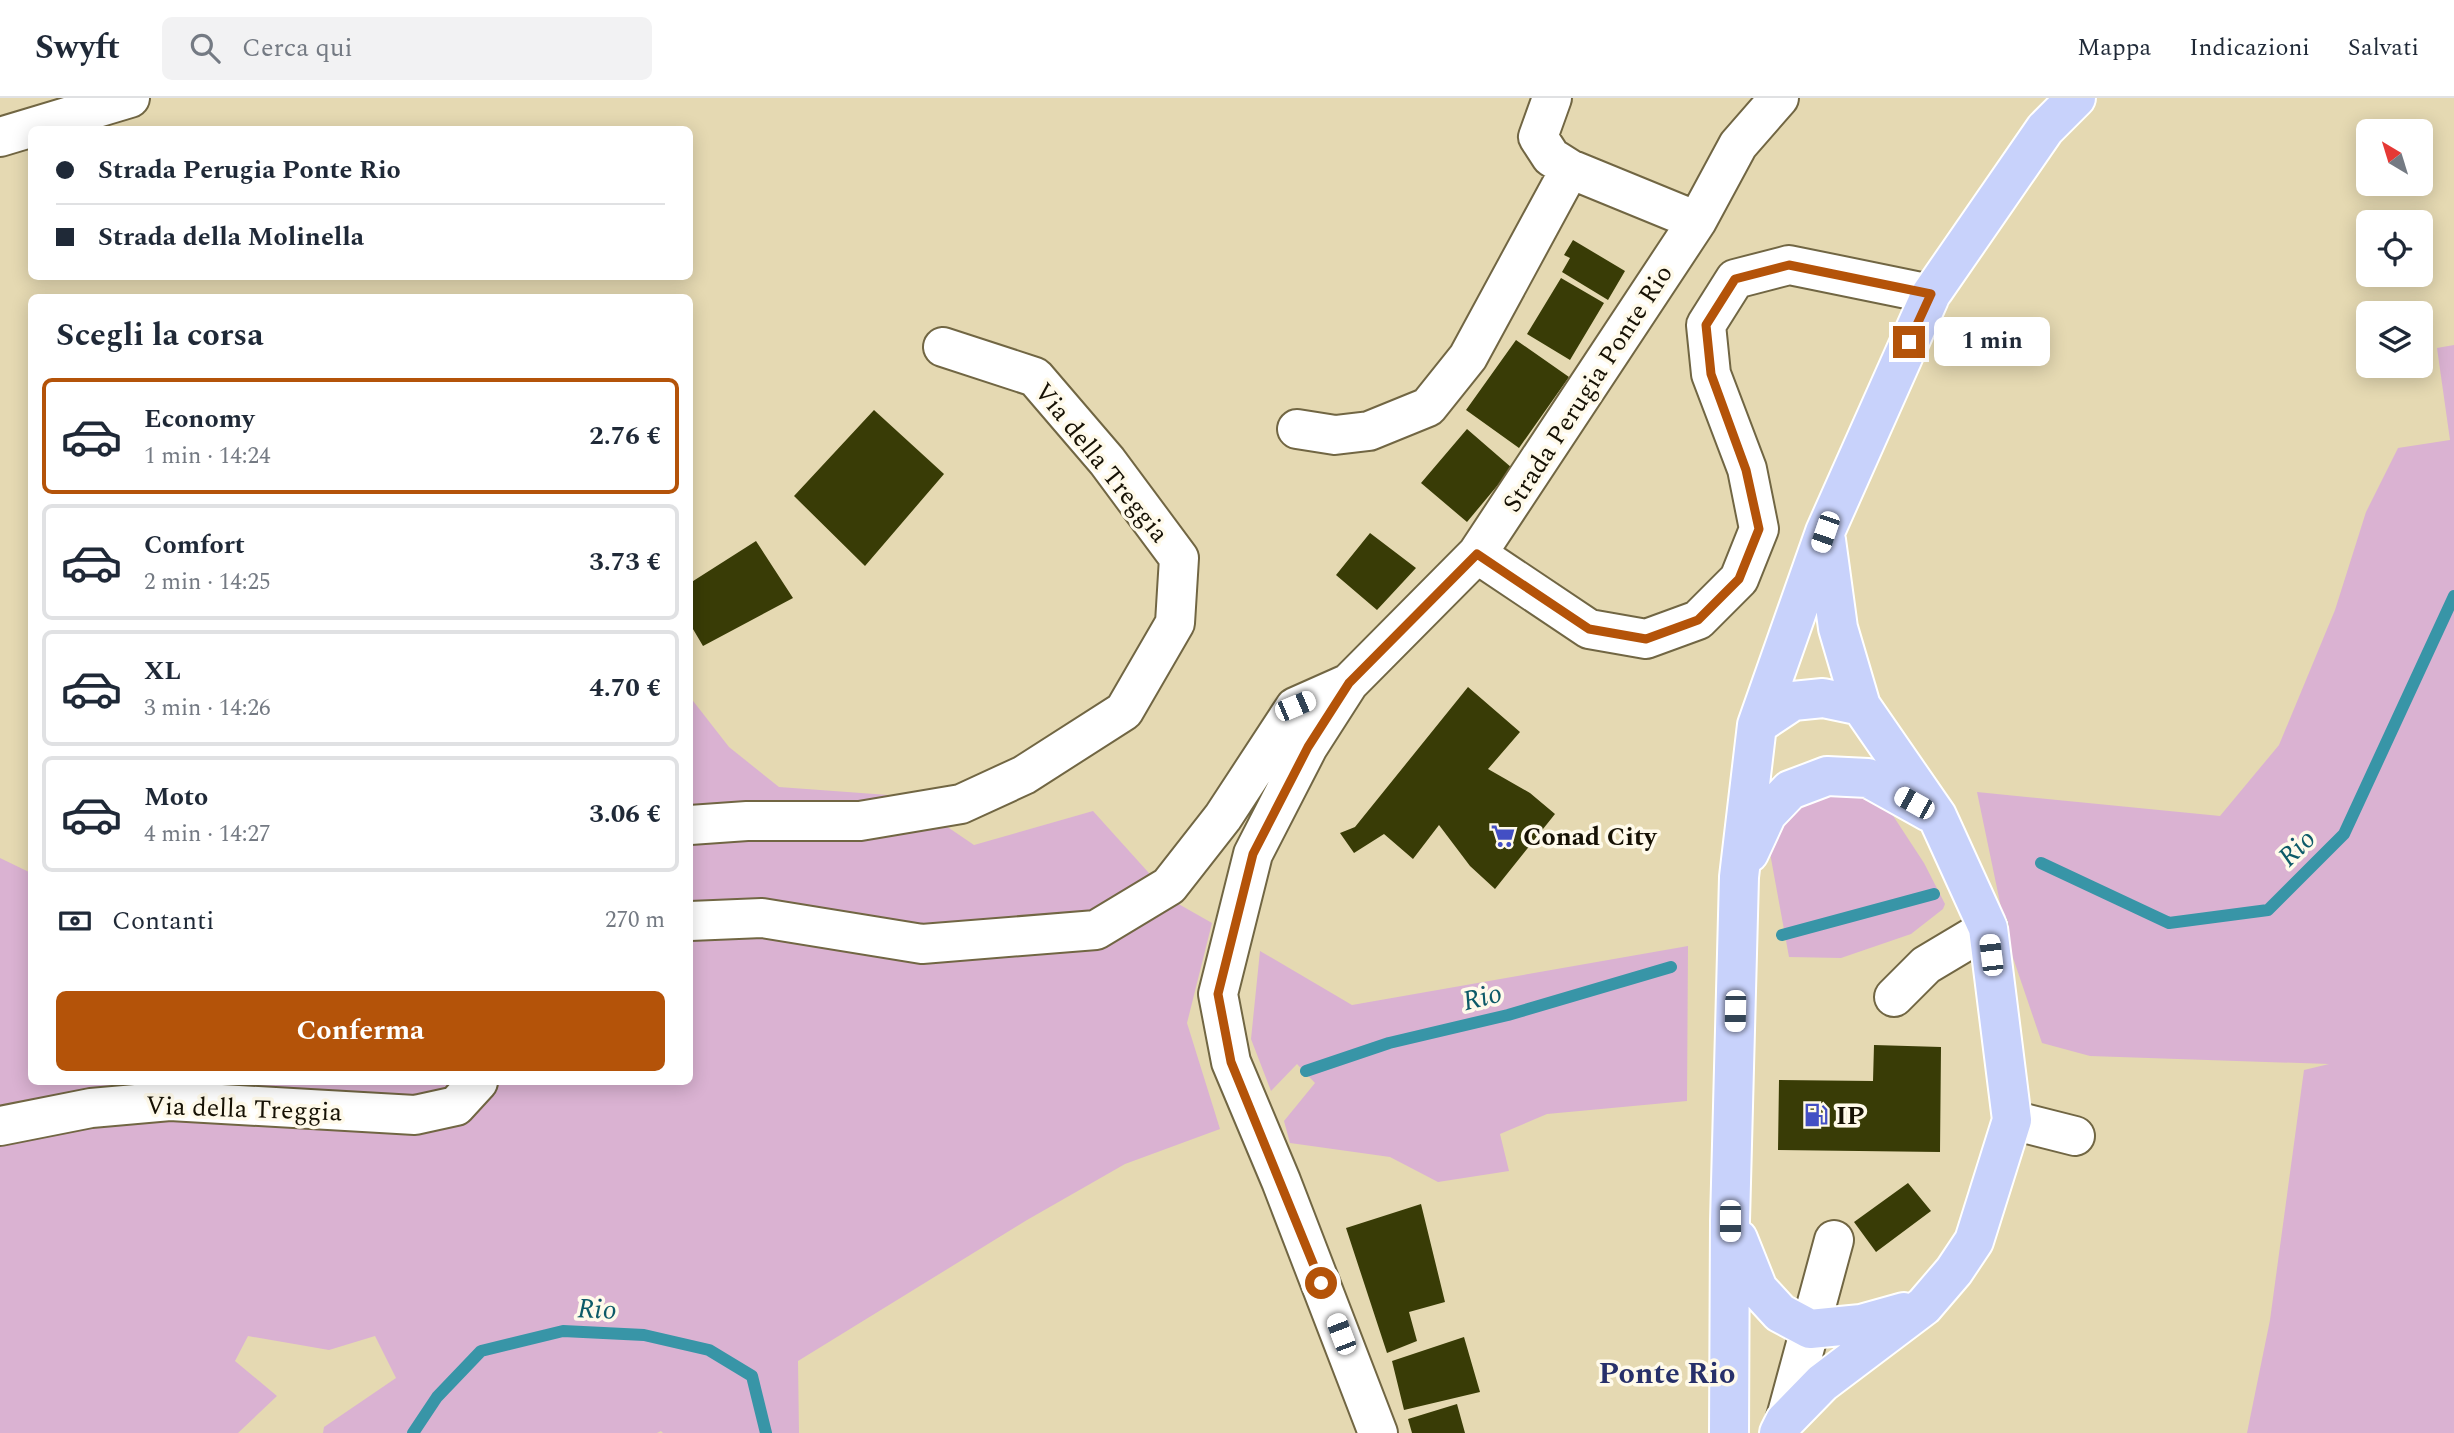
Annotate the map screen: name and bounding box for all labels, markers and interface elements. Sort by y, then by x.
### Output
search box [162,17,652,80]
text: Swyft [35,23,120,73]
text: Cerca qui [242,28,353,68]
icon: search [186,29,224,67]
text: Mappa [2077,30,2151,66]
text: Indicazioni [2189,30,2310,66]
text: Salvati [2348,30,2419,66]
north arrow [2356,119,2432,196]
map controls [2356,119,2433,378]
text: Strada Perugia Ponte Rio [98,150,401,190]
button: locate [2356,210,2433,287]
text: Strada della Molinella [98,217,364,257]
street label: Strada Perugia Ponte Rio [1492,257,1683,520]
button: layers [2356,301,2433,378]
text: Scegli la corsa [56,311,264,360]
callout: 1 min [1934,317,2049,366]
text: 1 min [1961,324,2023,359]
route end [1893,326,1925,358]
street label: Via della Treggia [1024,374,1179,552]
text: Economy [144,399,254,439]
icon: car [60,405,123,468]
text: 2.76 € [589,416,661,456]
text: 1 min · 14:24 [144,439,271,474]
car [1809,509,1842,555]
text: Comfort [144,525,245,565]
icon: car [60,531,123,594]
text: 3.73 € [589,542,661,582]
text: 2 min · 14:25 [144,565,271,600]
text: XL [144,651,181,691]
icon: car [60,657,123,720]
text: 4.70 € [589,668,661,708]
car [1272,688,1319,724]
text: 3 min · 14:26 [144,691,271,726]
text: Moto [144,777,208,817]
icon: car [60,783,123,846]
car [1891,784,1938,822]
text: 3.06 € [589,794,661,834]
text: 4 min · 14:27 [144,817,271,852]
place label: Conad City [1523,817,1658,857]
water label: Rio [2268,819,2326,877]
supermarket icon: Conad City [1489,822,1517,850]
text: Contanti [112,901,214,941]
icon: cash [56,902,94,940]
text: 270 m [605,903,665,938]
car [1979,933,2004,977]
water label: Rio [1458,972,1507,1023]
car [1725,990,1746,1032]
button: Conferma [56,991,665,1071]
street label: Via della Treggia [145,1086,343,1132]
place label: IP [1836,1096,1865,1136]
fuel station icon: IP [1802,1101,1830,1129]
car [1720,1200,1741,1242]
route start [1305,1267,1337,1299]
water label: Rio [576,1287,617,1332]
car [1324,1311,1359,1357]
district label: Ponte Rio [1598,1351,1736,1397]

